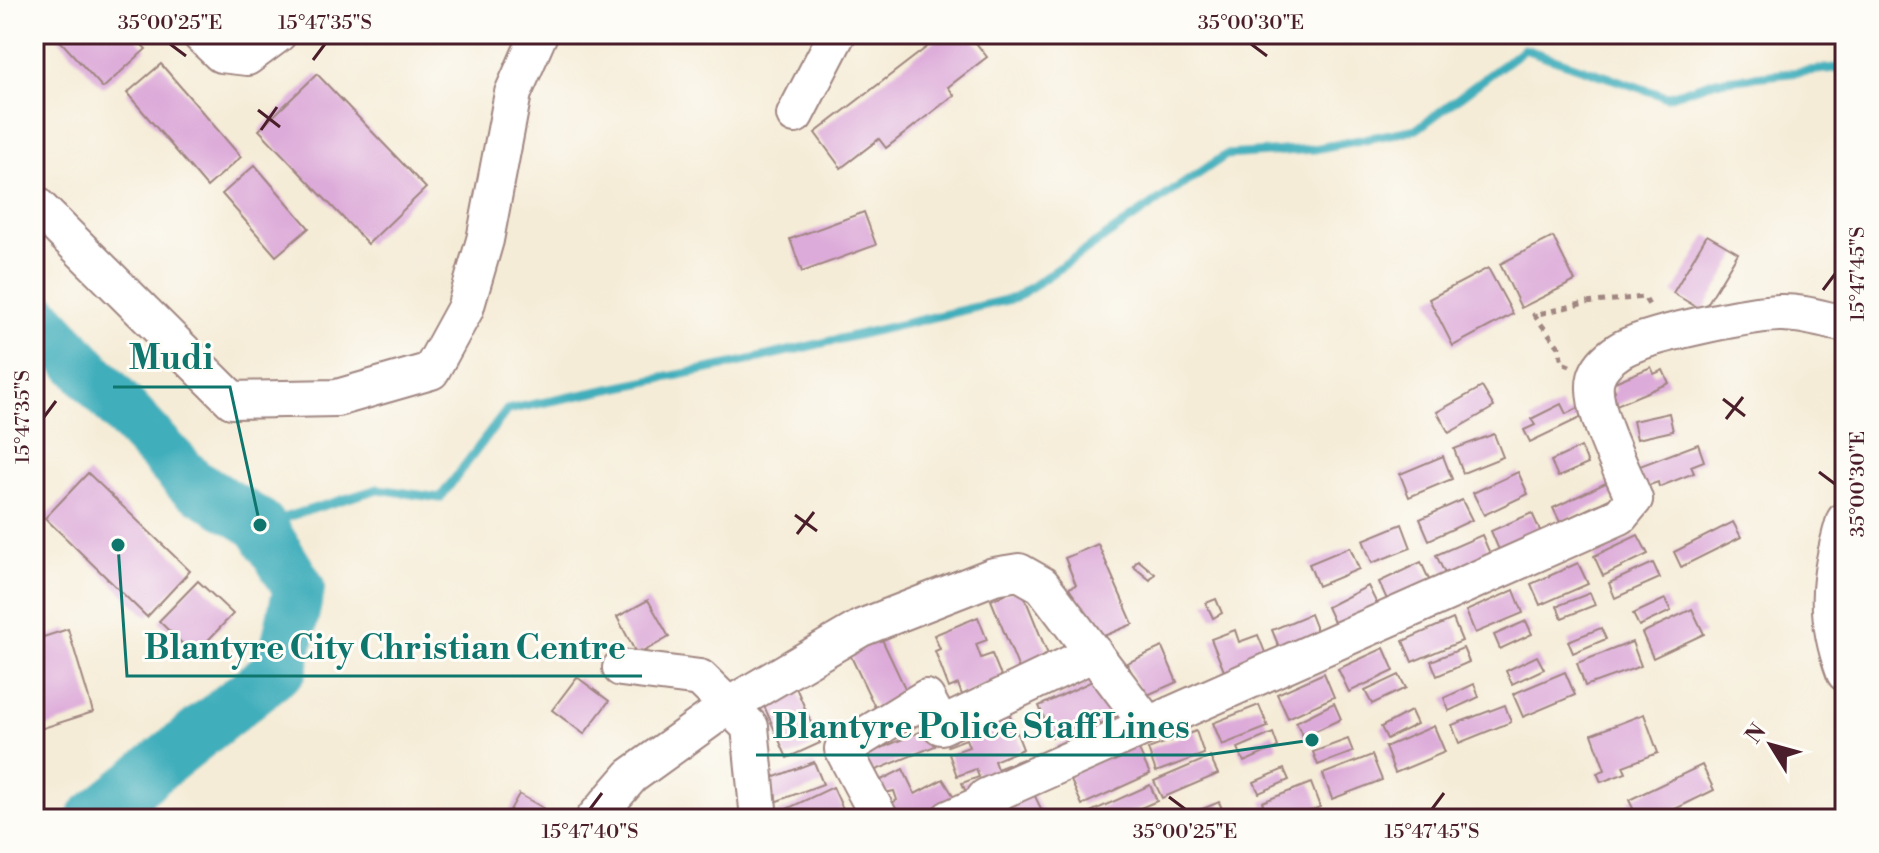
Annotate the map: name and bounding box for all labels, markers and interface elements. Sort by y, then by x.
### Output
text: 35°00'25"E [118,11,222,36]
text: 15°47'35"S [278,11,372,36]
text: 35°00'30"E [1198,11,1304,36]
text: 15°47'45"S [1846,227,1871,321]
callout: Mudi [113,329,230,387]
text: Mudi [129,338,213,380]
text: 15°47'35"S [11,370,36,464]
text: 35°00'30"E [1846,431,1871,537]
callout: Blantyre City Christian Centre [127,618,642,676]
text: Blantyre City Christian Centre [144,628,626,670]
callout: Blantyre Police Staff Lines [756,697,1206,755]
north arrow [1731,705,1811,785]
text: Blantyre Police Staff Lines [772,707,1190,749]
text: N [1740,718,1773,749]
text: 15°47'40"S [541,820,639,845]
text: 35°00'25"E [1133,820,1237,845]
text: 15°47'45"S [1385,820,1479,845]

